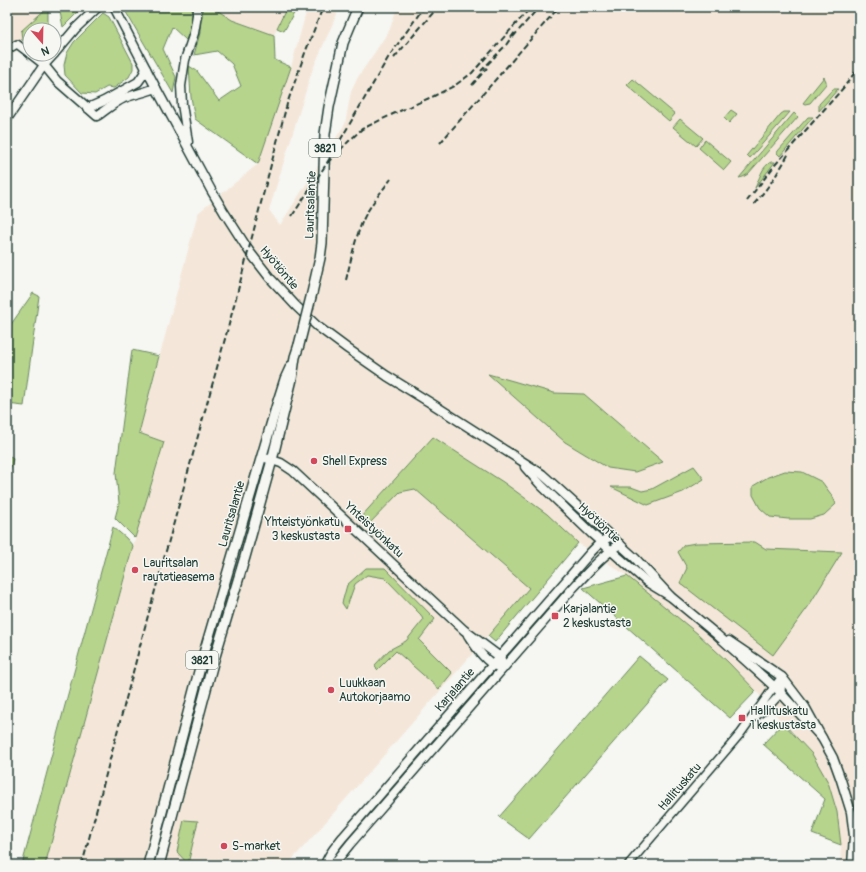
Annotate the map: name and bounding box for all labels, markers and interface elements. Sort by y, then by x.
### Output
north arrow [22,22,62,62]
text: N [39,44,51,58]
road number: 3821 [309,139,341,157]
street label: Lauritsalantie [302,171,320,239]
street label: Hyötiöntie [256,243,302,293]
place label: Shell Express [322,454,387,469]
marker: Shell Express [309,456,319,466]
street label: Lauritsalantie [215,479,249,549]
street label: Yhteistyönkatu [341,498,407,561]
street label: Hyötiöntie [575,500,623,546]
place label: Yhteistyönkatu 3 keskustasta [264,515,340,544]
marker: Yhteistyönkatu 3 keskustasta [343,524,353,534]
place label: Lauritsalan rautatieasema [143,556,215,585]
marker: Lauritsalan rautatieasema [130,565,140,575]
place label: Karjalantie 2 keskustasta [563,602,632,631]
marker: Karjalantie 2 keskustasta [550,611,560,621]
road number: 3821 [186,651,218,669]
street label: Karjalantie [432,665,478,715]
place label: Luukkaan Autokorjaamo [339,676,411,705]
marker: Luukkaan Autokorjaamo [326,685,336,695]
place label: Hallituskatu 1 keskustasta [750,704,817,733]
marker: Hallituskatu 1 keskustasta [737,713,747,723]
street label: Hallituskatu [655,760,705,814]
place label: S-market [232,839,281,854]
marker: S-market [219,841,229,851]

